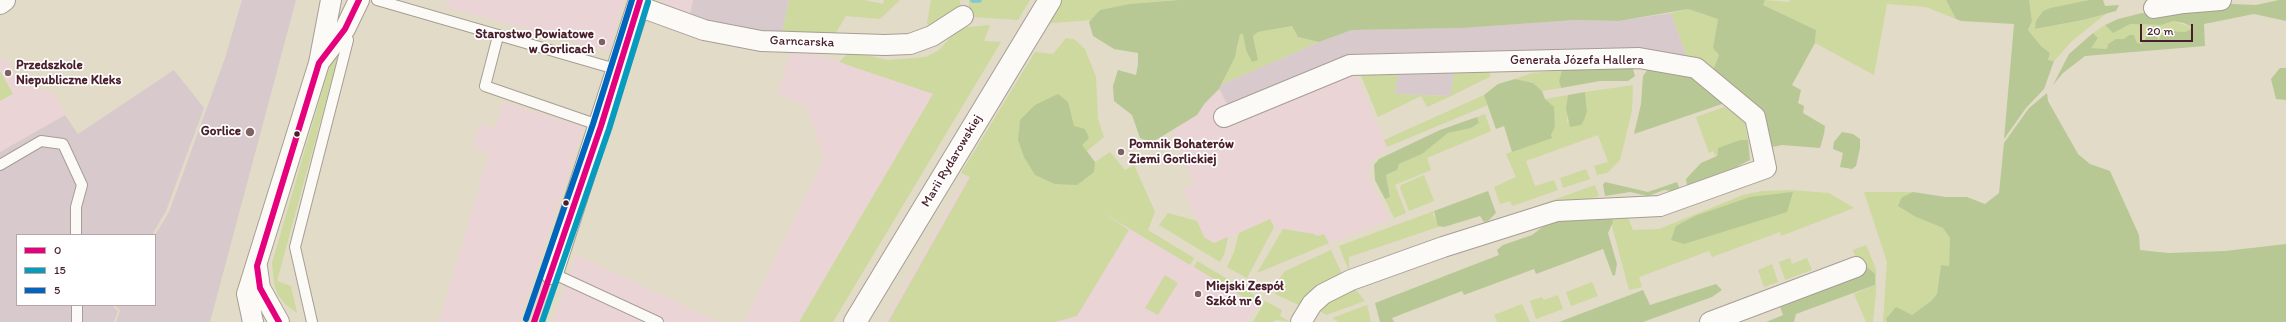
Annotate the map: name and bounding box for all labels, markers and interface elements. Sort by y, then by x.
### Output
scale bar [2142,16,2195,42]
text: 20 m [2147,24,2174,38]
place label: Starostwo Powiatowe w Gorlicach [475,27,594,58]
street label: Garncarska [769,33,835,51]
marker: Starostwo Powiatowe w Gorlicach [597,37,607,47]
street label: Generała Józefa Hallera [1510,53,1644,69]
place label: Przedszkole Niepubliczne Kleks [16,58,121,89]
marker: Przedszkole Niepubliczne Kleks [3,68,13,78]
street label: Marii Rydarowskiej [918,112,986,210]
place label: Gorlice [201,124,241,140]
marker: Gorlice [244,126,256,138]
unlabelled marker [292,129,302,139]
place label: Pomnik Bohaterów Ziemi Gorlickiej [1129,137,1234,168]
marker: Pomnik Bohaterów Ziemi Gorlickiej [1116,147,1126,157]
unlabelled marker [561,198,571,208]
legend [16,234,156,306]
text: 0 [54,243,61,257]
text: 15 [54,263,66,277]
place label: Miejski Zespół Szkół nr 6 [1206,279,1284,310]
text: 5 [54,283,60,297]
marker: Miejski Zespół Szkół nr 6 [1193,289,1203,299]

